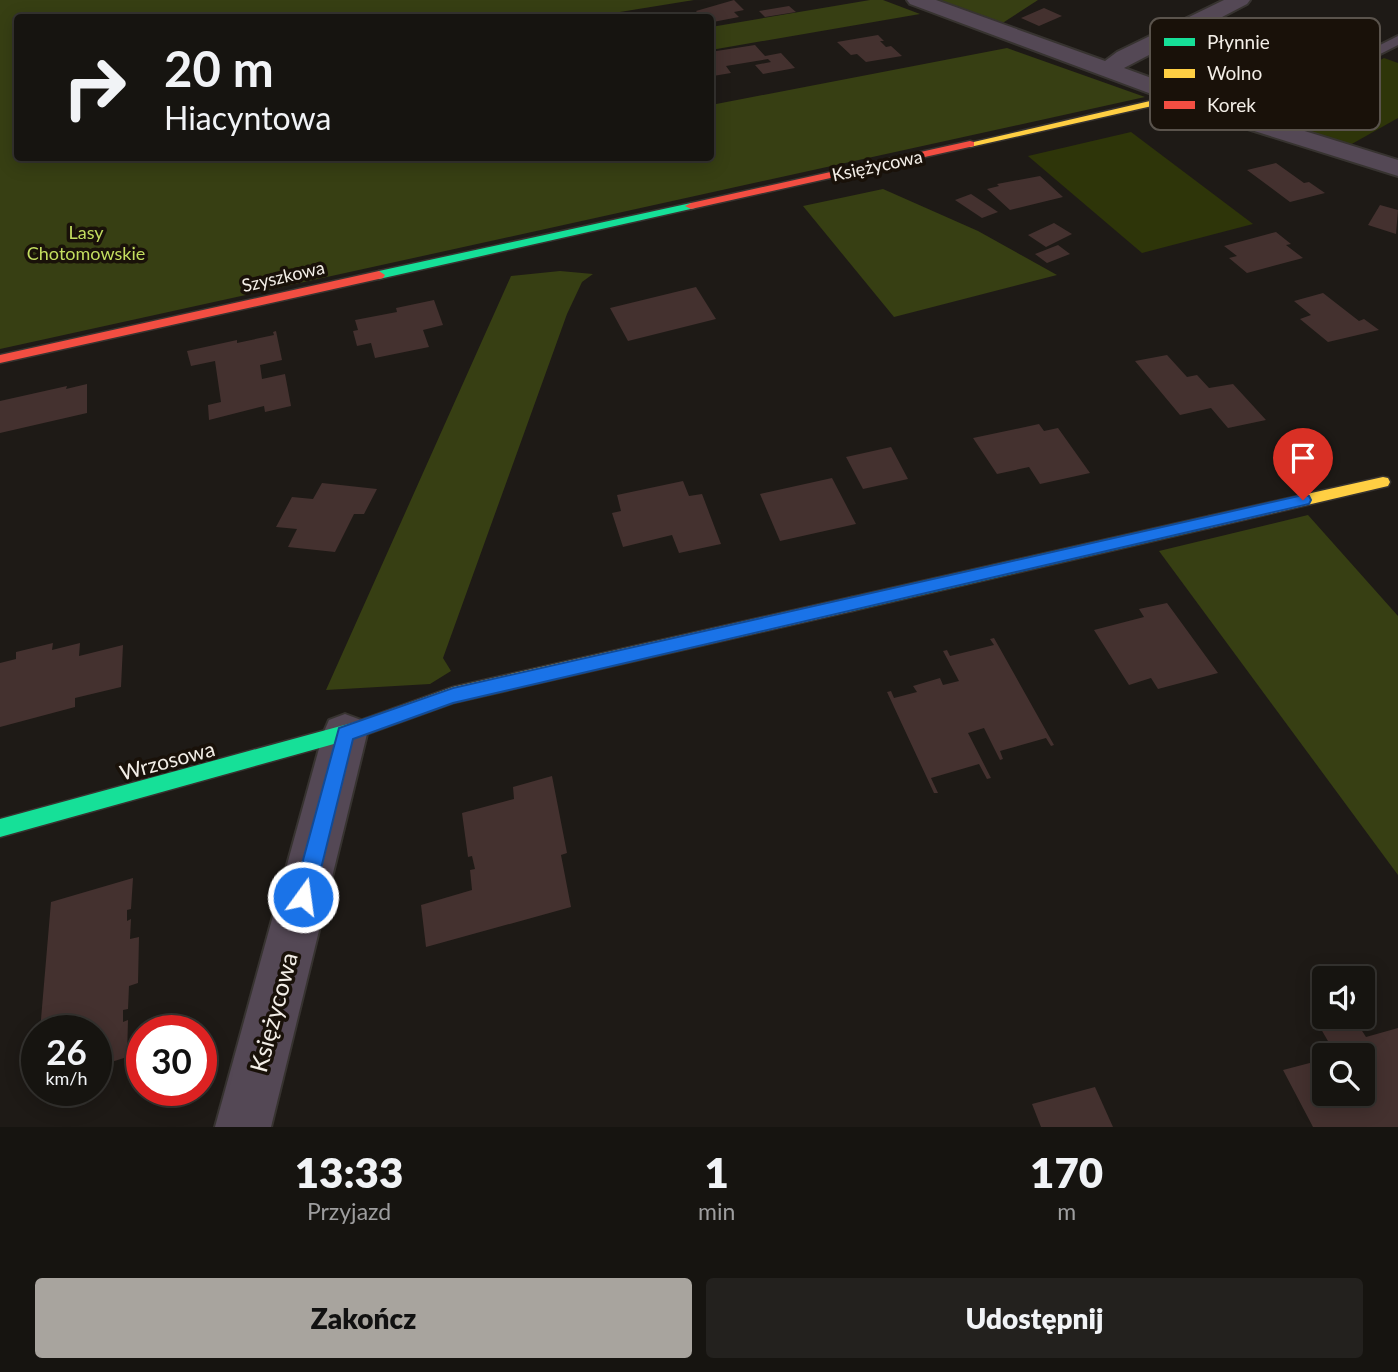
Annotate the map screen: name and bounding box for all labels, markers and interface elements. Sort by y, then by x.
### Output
legend [1150,18,1380,130]
text: Płynnie [1207,30,1270,53]
text: 20 m [164,39,274,97]
icon: right [49,42,140,133]
text: Wolno [1207,61,1262,84]
text: Korek [1207,93,1256,116]
text: Hiacyntowa [164,98,331,137]
street label: Księżycowa [830,145,924,185]
park label: Lasy Chotomowskie [27,221,145,264]
street label: Szyszkowa [239,256,327,296]
pin [1273,428,1333,500]
icon: arrive [1284,439,1322,477]
street label: Wrzosowa [117,735,217,785]
position arrow [266,860,340,934]
street label: Księżycowa [243,949,303,1075]
map controls [1312,966,1375,1106]
button: sound [1312,966,1375,1029]
speed limit sign: 30 [126,1015,217,1106]
text: 26 [46,1030,87,1072]
button: search [1312,1043,1375,1106]
text: km/h [45,1067,88,1089]
text: 13:33 [295,1147,403,1197]
text: 1 [705,1147,729,1197]
text: 170 [1030,1147,1103,1197]
text: Przyjazd [307,1197,391,1225]
text: min [698,1197,735,1225]
text: m [1057,1197,1076,1225]
button: Zakończ [35,1278,692,1358]
button: Udostępnij [706,1278,1363,1358]

